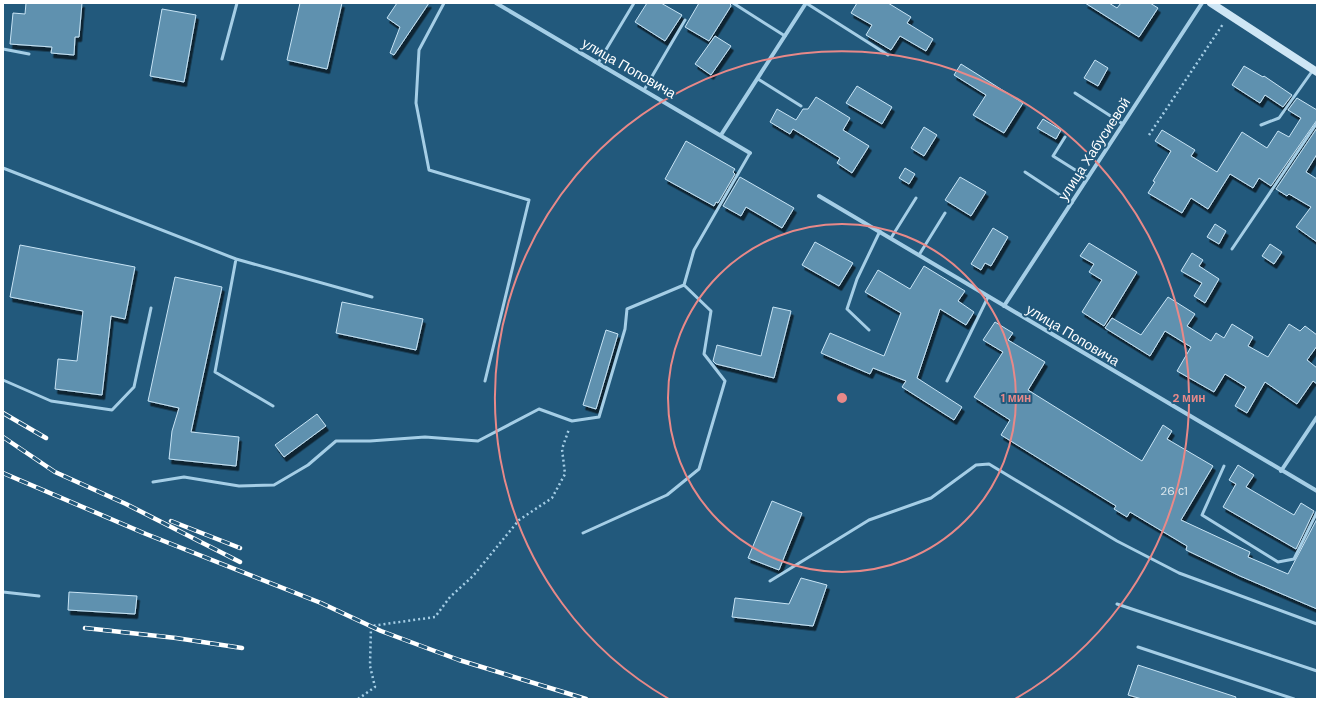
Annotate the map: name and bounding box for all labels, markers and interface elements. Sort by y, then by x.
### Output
street label: улица Поповича [579,34,679,102]
street label: улица Хабусиевой [1054,94,1134,204]
street label: улица Поповича [1023,300,1123,370]
text: 1 мин [1001,390,1031,406]
text: 2 мин [1172,390,1206,406]
centre of rings [835,391,849,405]
house number: 26 с1 [1160,483,1188,499]

